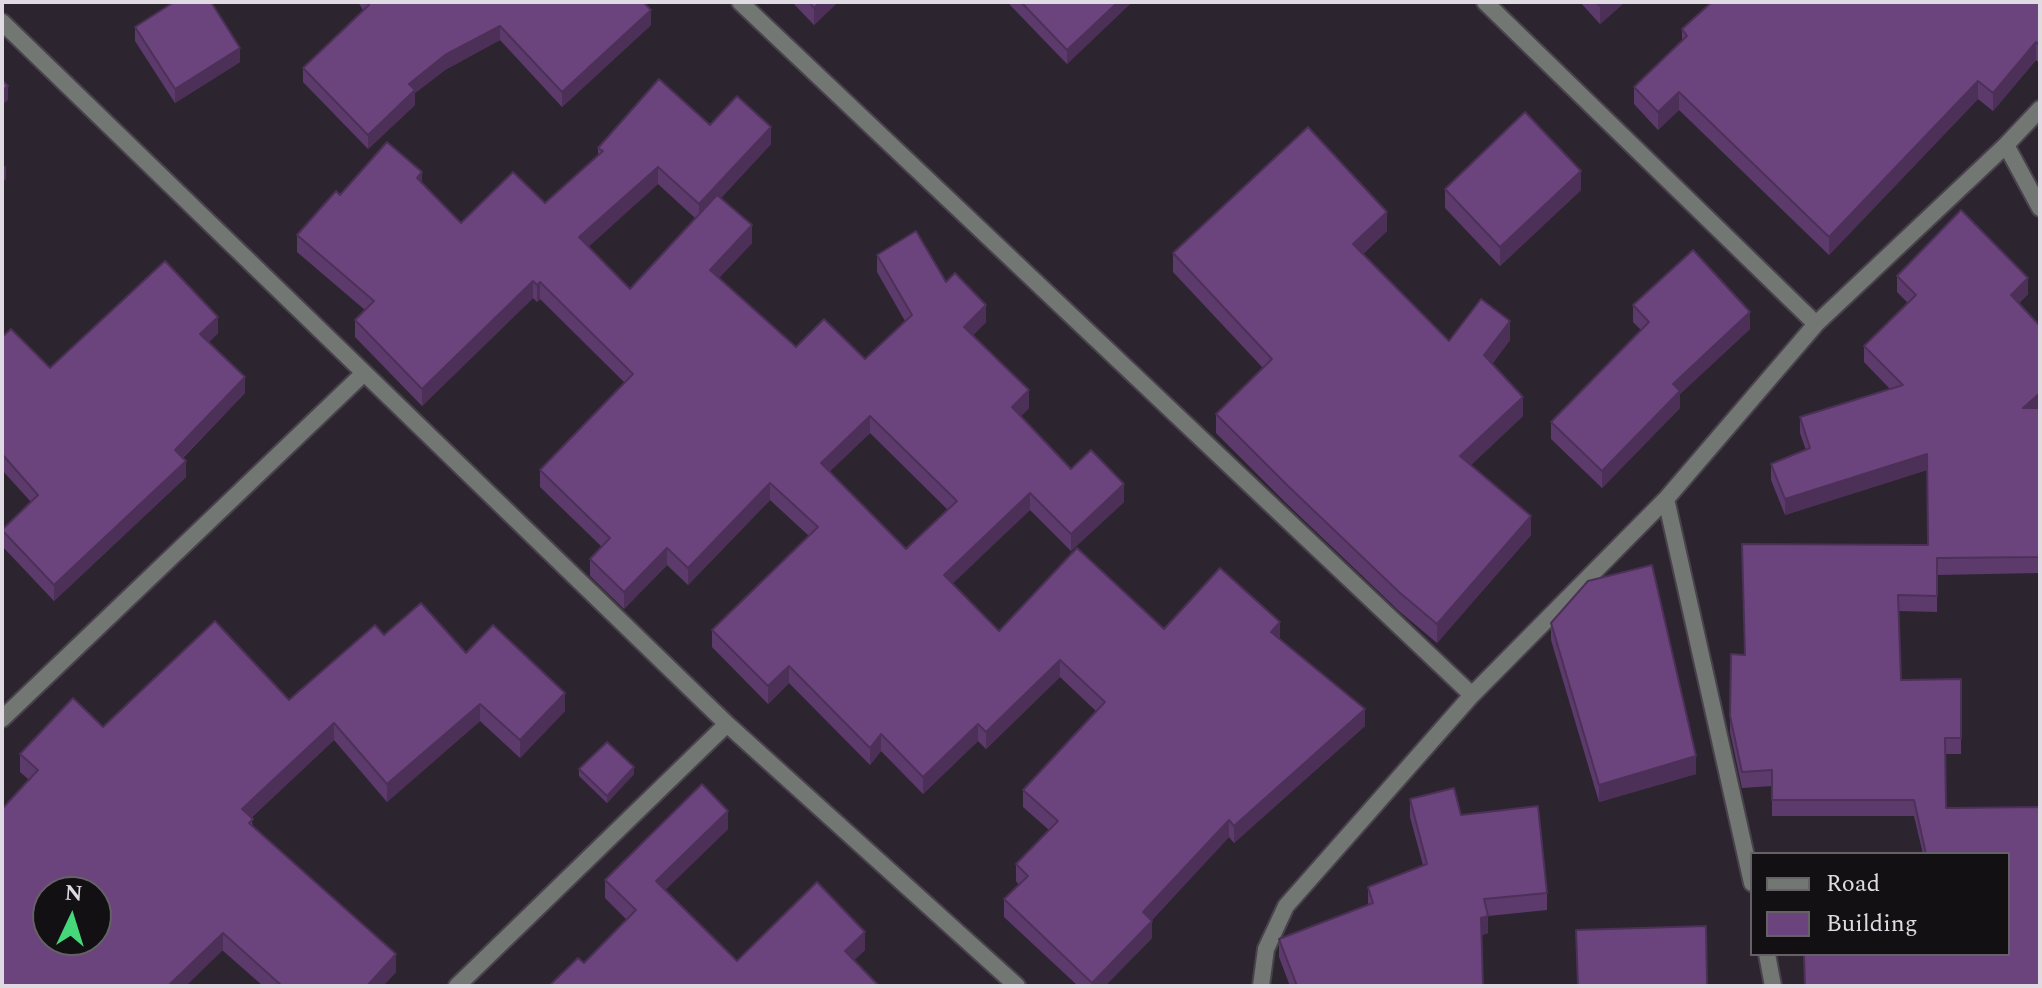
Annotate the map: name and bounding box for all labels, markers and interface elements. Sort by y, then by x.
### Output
legend [1750,852,2010,956]
text: Road [1826,866,1880,902]
north arrow [32,876,112,956]
text: N [63,876,84,911]
text: Building [1826,906,1918,942]

